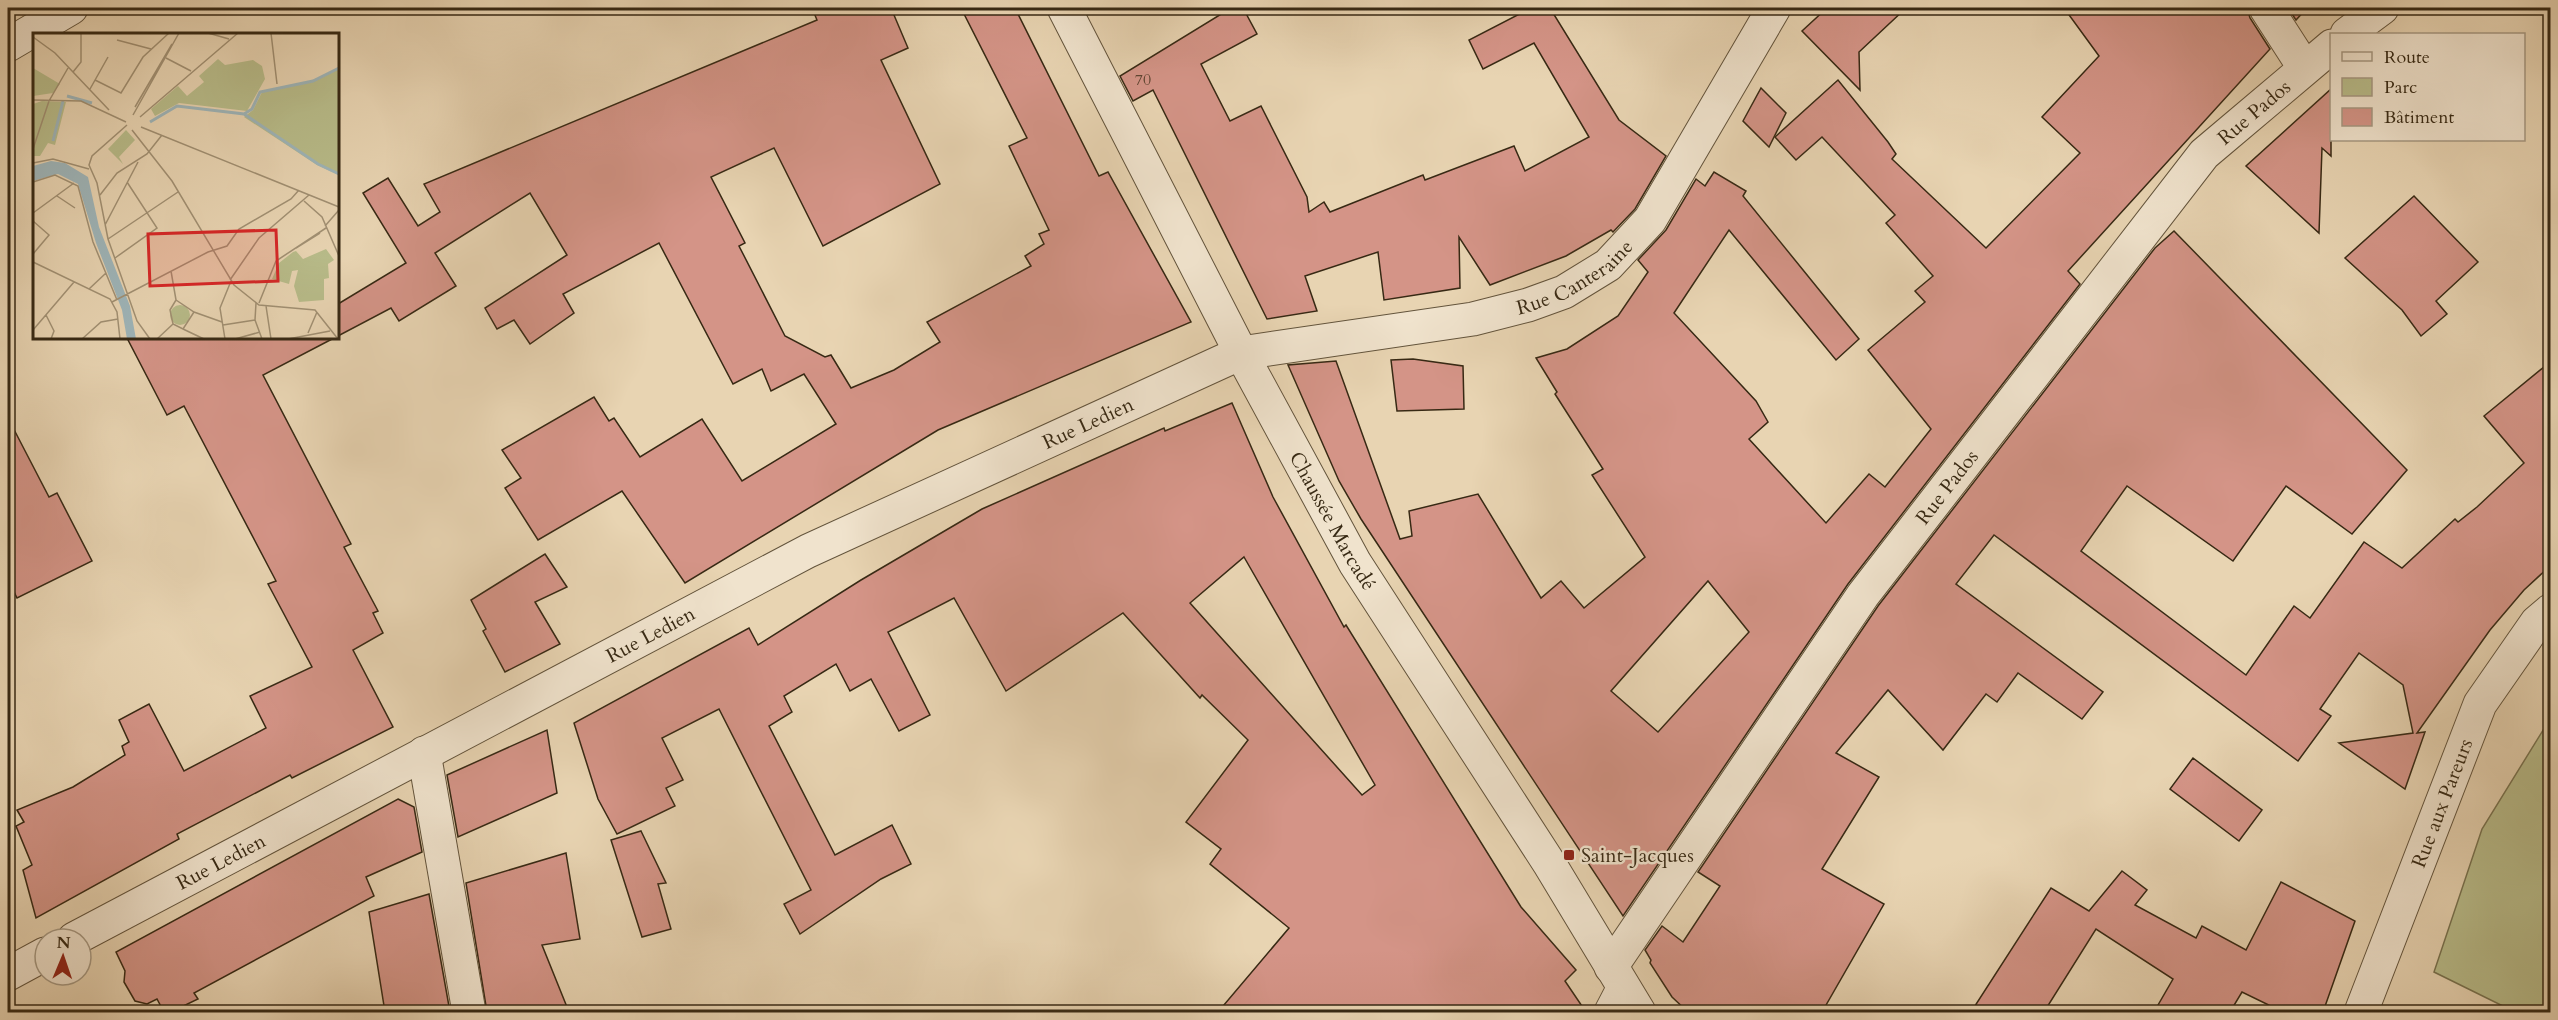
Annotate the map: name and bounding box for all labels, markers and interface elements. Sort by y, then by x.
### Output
inset map [33,33,339,339]
legend [2330,33,2525,141]
text: Route [2384,45,2430,70]
house number: 70 [1135,69,1151,91]
street label: Rue Pados [2212,73,2296,151]
text: Parc [2384,75,2417,100]
text: Bâtiment [2384,105,2454,130]
street label: Rue Canteraine [1513,233,1639,321]
street label: Rue Ledien [1038,390,1138,455]
street label: Rue Pados [1909,444,1984,530]
street label: Chaussée Marcadé [1283,446,1383,595]
street label: Rue Ledien [601,599,700,669]
street label: Rue aux Pareurs [2405,735,2479,871]
street label: Rue Ledien [171,826,271,896]
place label: Saint-Jacques [1581,842,1694,869]
marker: Saint-Jacques [1562,848,1576,862]
north arrow [33,927,93,987]
text: N [56,932,71,954]

